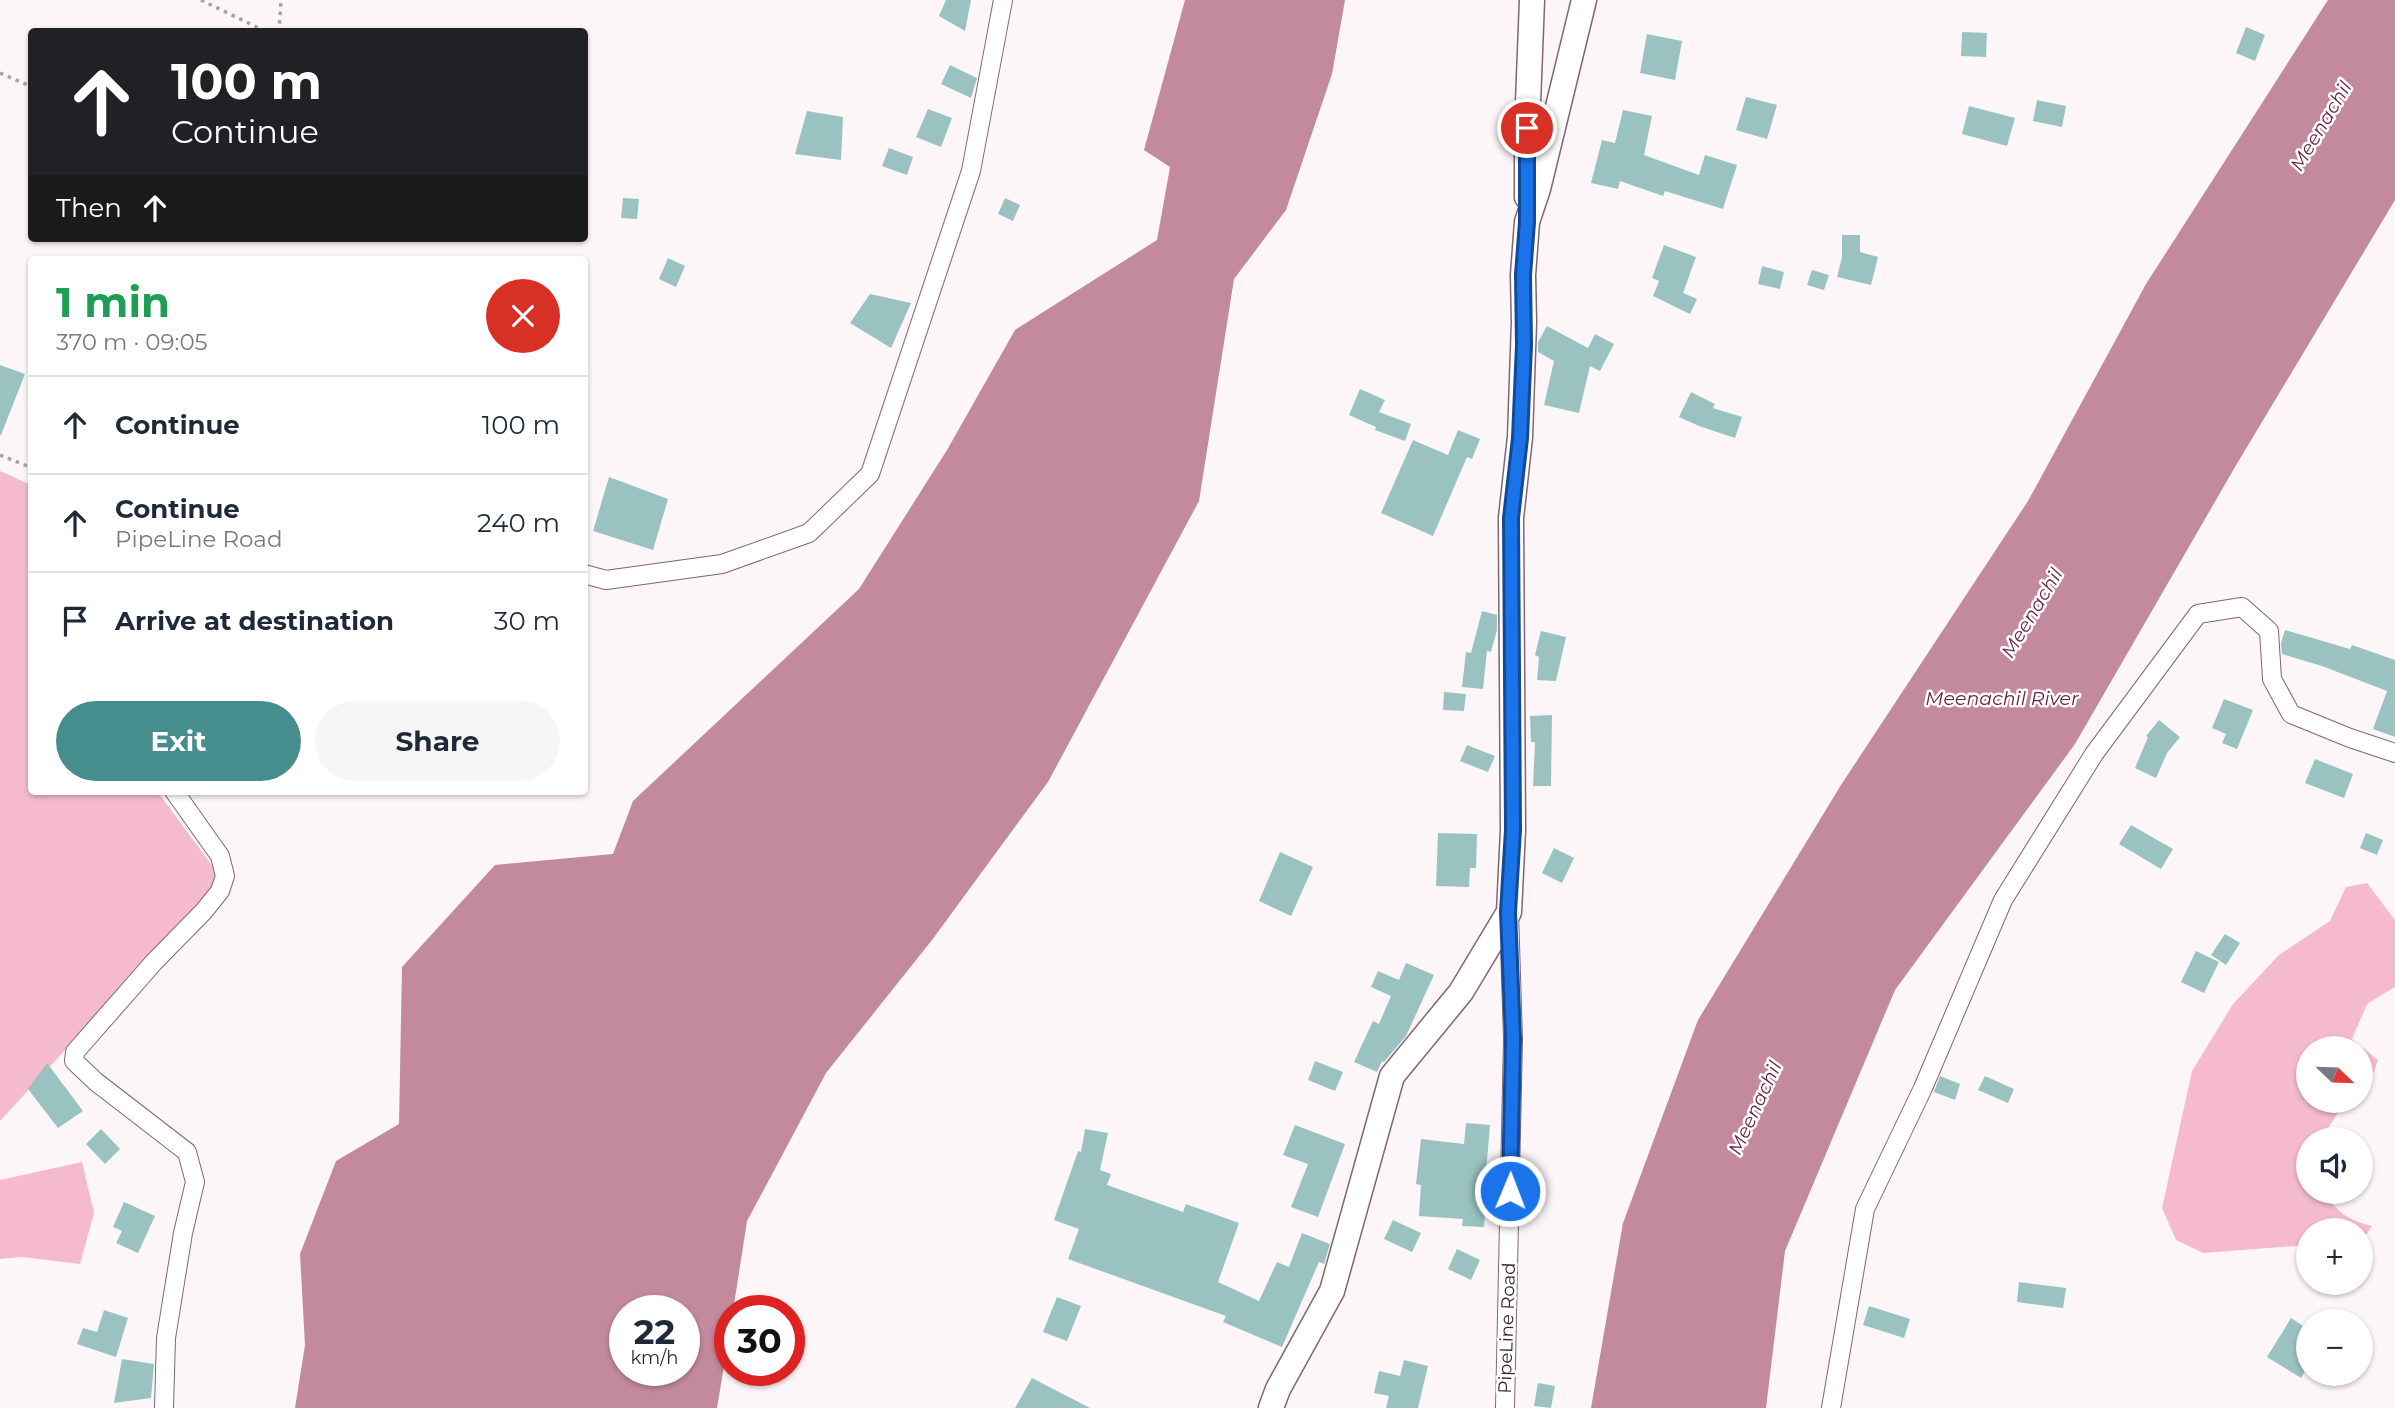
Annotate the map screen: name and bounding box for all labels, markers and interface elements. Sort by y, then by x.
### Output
text: 100 m [171,52,322,111]
icon: ahead [56,56,147,147]
water label: Meenachil [2285,76,2357,175]
pin [1497,98,1557,158]
icon: arrive [1508,109,1546,147]
text: Continue [171,112,319,151]
icon: ahead [136,189,174,227]
text: Then [56,192,122,224]
text: 1 min [56,276,170,328]
button: close [486,279,560,353]
text: 370 m · 09:05 [56,328,208,356]
icon: ahead [56,406,94,444]
text: Continue [115,409,240,441]
text: 100 m [482,409,560,441]
text: Continue [115,493,240,525]
icon: ahead [56,504,94,542]
text: 240 m [477,507,560,539]
text: PipeLine Road [115,525,283,553]
water label: Meenachil [1996,563,2068,662]
icon: arrive [56,602,94,640]
text: Arrive at destination [115,605,394,637]
text: 30 m [494,605,560,637]
water label: Meenachil River [1925,687,2079,710]
button: Exit [56,701,301,781]
button: Share [315,701,560,781]
north arrow [2296,1036,2373,1113]
map controls [2296,1036,2373,1386]
water label: Meenachil [1723,1057,1787,1158]
button: sound [2296,1127,2373,1204]
position arrow [1473,1154,1547,1228]
button: + [2296,1218,2373,1295]
street label: PipeLine Road [1494,1262,1520,1394]
speed limit sign: 30 [714,1295,805,1386]
button: − [2296,1309,2373,1386]
text: 22 [634,1310,675,1353]
text: km/h [630,1347,679,1369]

